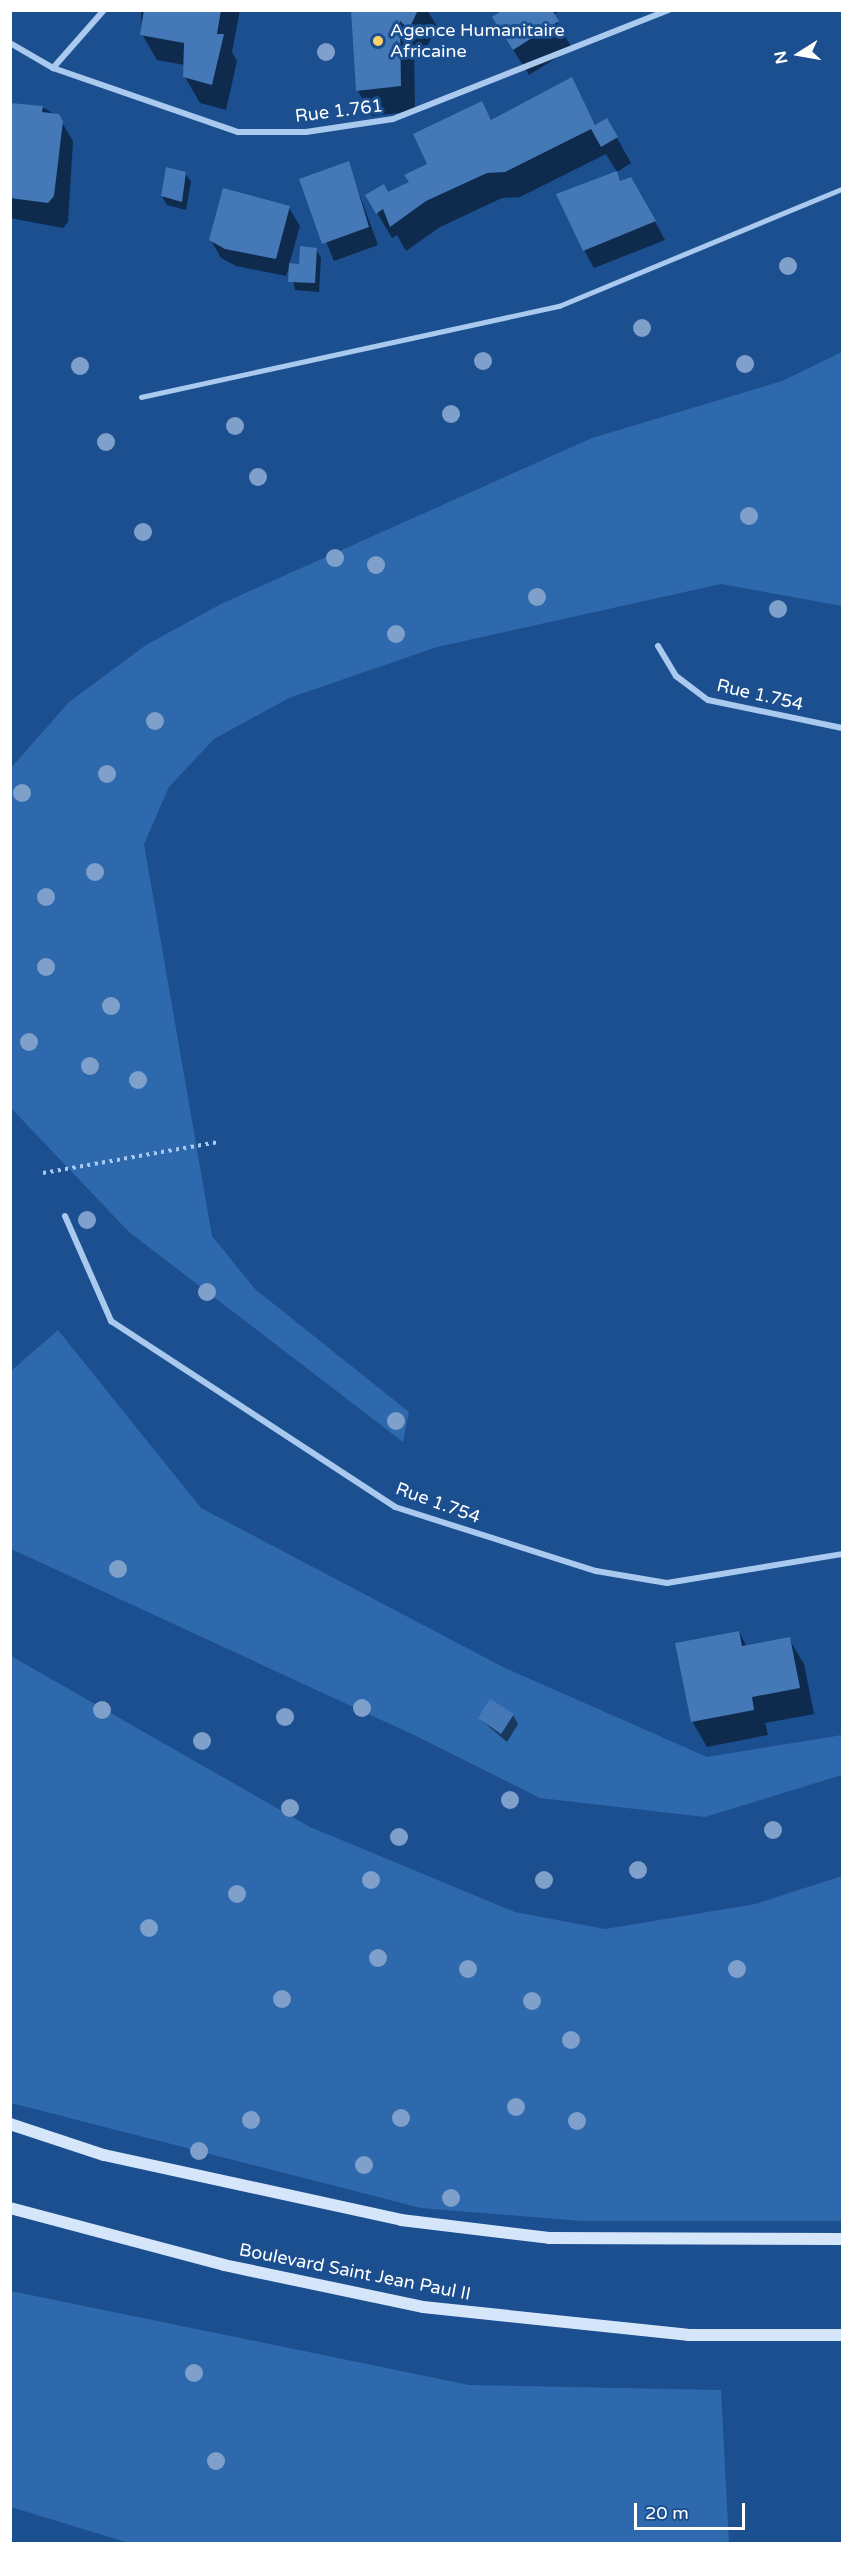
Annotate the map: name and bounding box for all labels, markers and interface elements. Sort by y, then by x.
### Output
place label: Agence Humanitaire Africaine [390,20,565,63]
north arrow [769,24,829,84]
marker: Agence Humanitaire Africaine [371,34,385,48]
text: N [770,49,792,66]
street label: Rue 1.761 [294,95,384,127]
street label: Rue 1.754 [715,675,805,715]
street label: Rue 1.754 [393,1478,483,1528]
street label: Boulevard Saint Jean Paul II [237,2239,473,2305]
scale bar [637,2491,748,2529]
text: 20 m [645,2502,689,2524]

